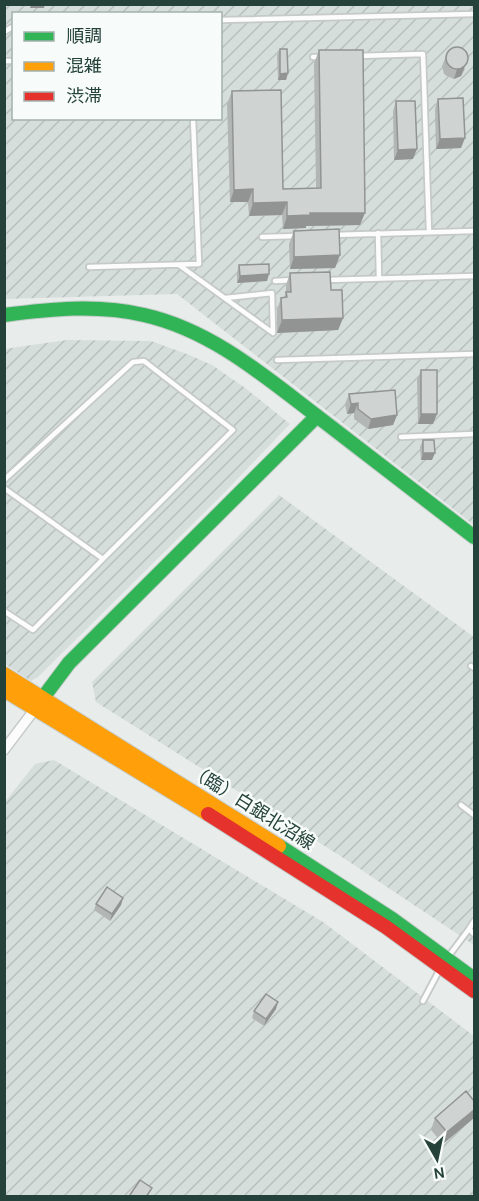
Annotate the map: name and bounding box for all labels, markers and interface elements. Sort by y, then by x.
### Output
legend [12,12,222,120]
text: 順調 [66,25,102,47]
text: 混雑 [66,55,102,77]
text: 渋滞 [66,85,102,107]
street label: （臨）白銀北沼線 [185,760,319,854]
north arrow [407,1129,467,1189]
text: N [432,1163,446,1184]

